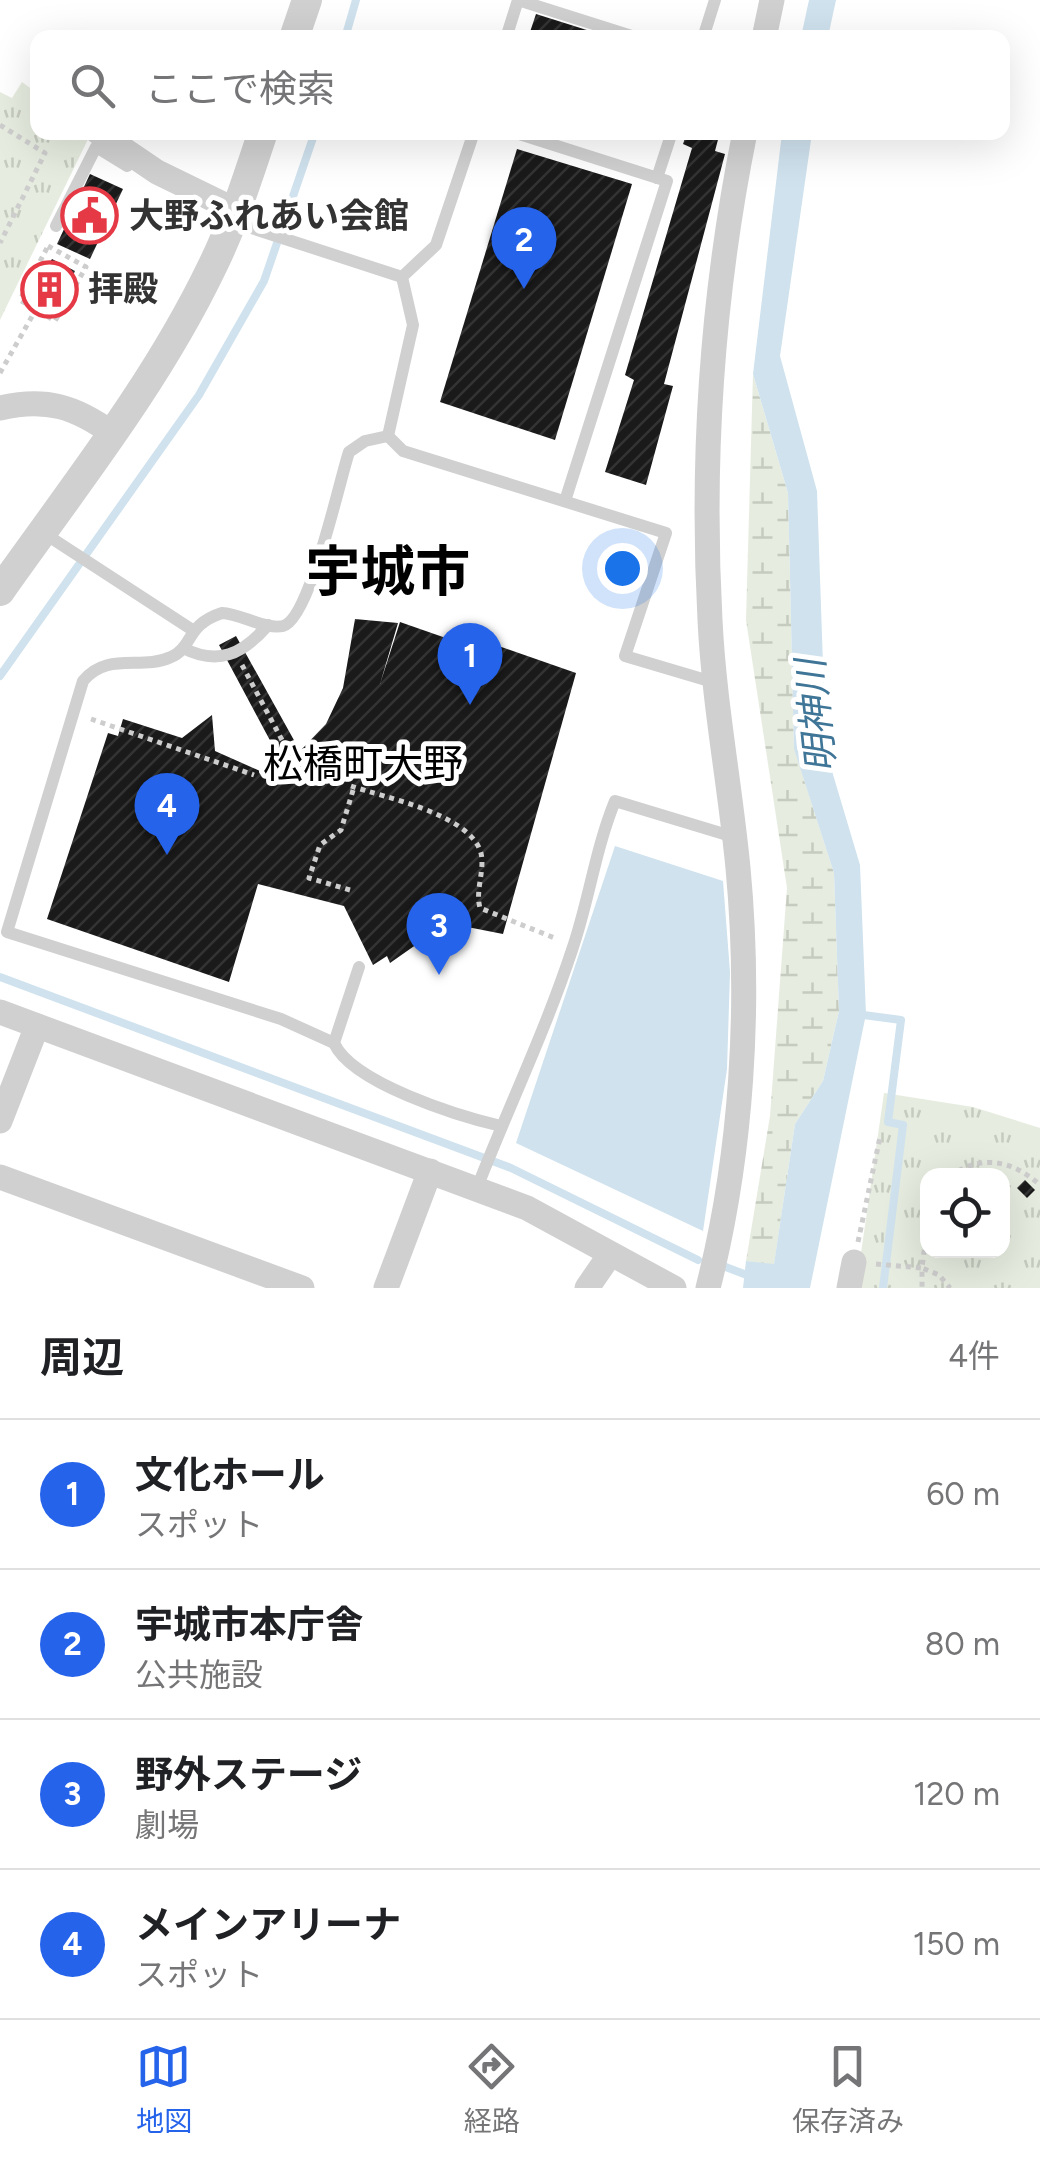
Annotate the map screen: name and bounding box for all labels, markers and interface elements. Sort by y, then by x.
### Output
search box [30,30,1010,140]
icon: search [65,58,120,113]
text: ここで検索 [145,66,335,112]
public building icon: 大野ふれあい会館 [60,186,120,246]
place label: 大野ふれあい会館 [129,195,409,237]
pin: 2 [492,206,556,289]
building icon: 拝殿 [19,259,79,319]
place label: 拝殿 [88,268,158,310]
district label: 宇城市 [305,539,471,605]
your location [597,543,648,594]
pin: 1 [438,622,502,705]
water label: 明神川 [787,653,845,775]
district label: 松橋町大野 [263,740,463,788]
pin: 4 [134,772,200,855]
pin: 3 [406,892,472,975]
map controls [920,1168,1010,1258]
button: locate [920,1168,1010,1258]
text: 周辺 [40,1332,124,1383]
text: 4件 [948,1337,1000,1375]
text: 文化ホール [135,1452,325,1498]
text: 1 [66,1475,79,1513]
text: 60 m [926,1475,1000,1513]
text: スポット [135,1506,263,1544]
text: 宇城市本庁舎 [135,1602,363,1648]
text: 2 [63,1625,82,1663]
text: 80 m [925,1625,1000,1663]
text: 公共施設 [135,1656,263,1694]
text: 野外ステージ [135,1752,362,1798]
text: 3 [64,1775,81,1813]
text: 120 m [913,1775,1000,1813]
text: 劇場 [135,1806,199,1844]
text: メインアリーナ [135,1902,401,1948]
text: 4 [62,1925,83,1963]
text: 150 m [913,1925,1000,1963]
text: スポット [135,1956,263,1994]
tab: 地図 [136,2039,192,2139]
tab: 経路 [464,2039,520,2139]
tab: 保存済み [792,2039,904,2139]

